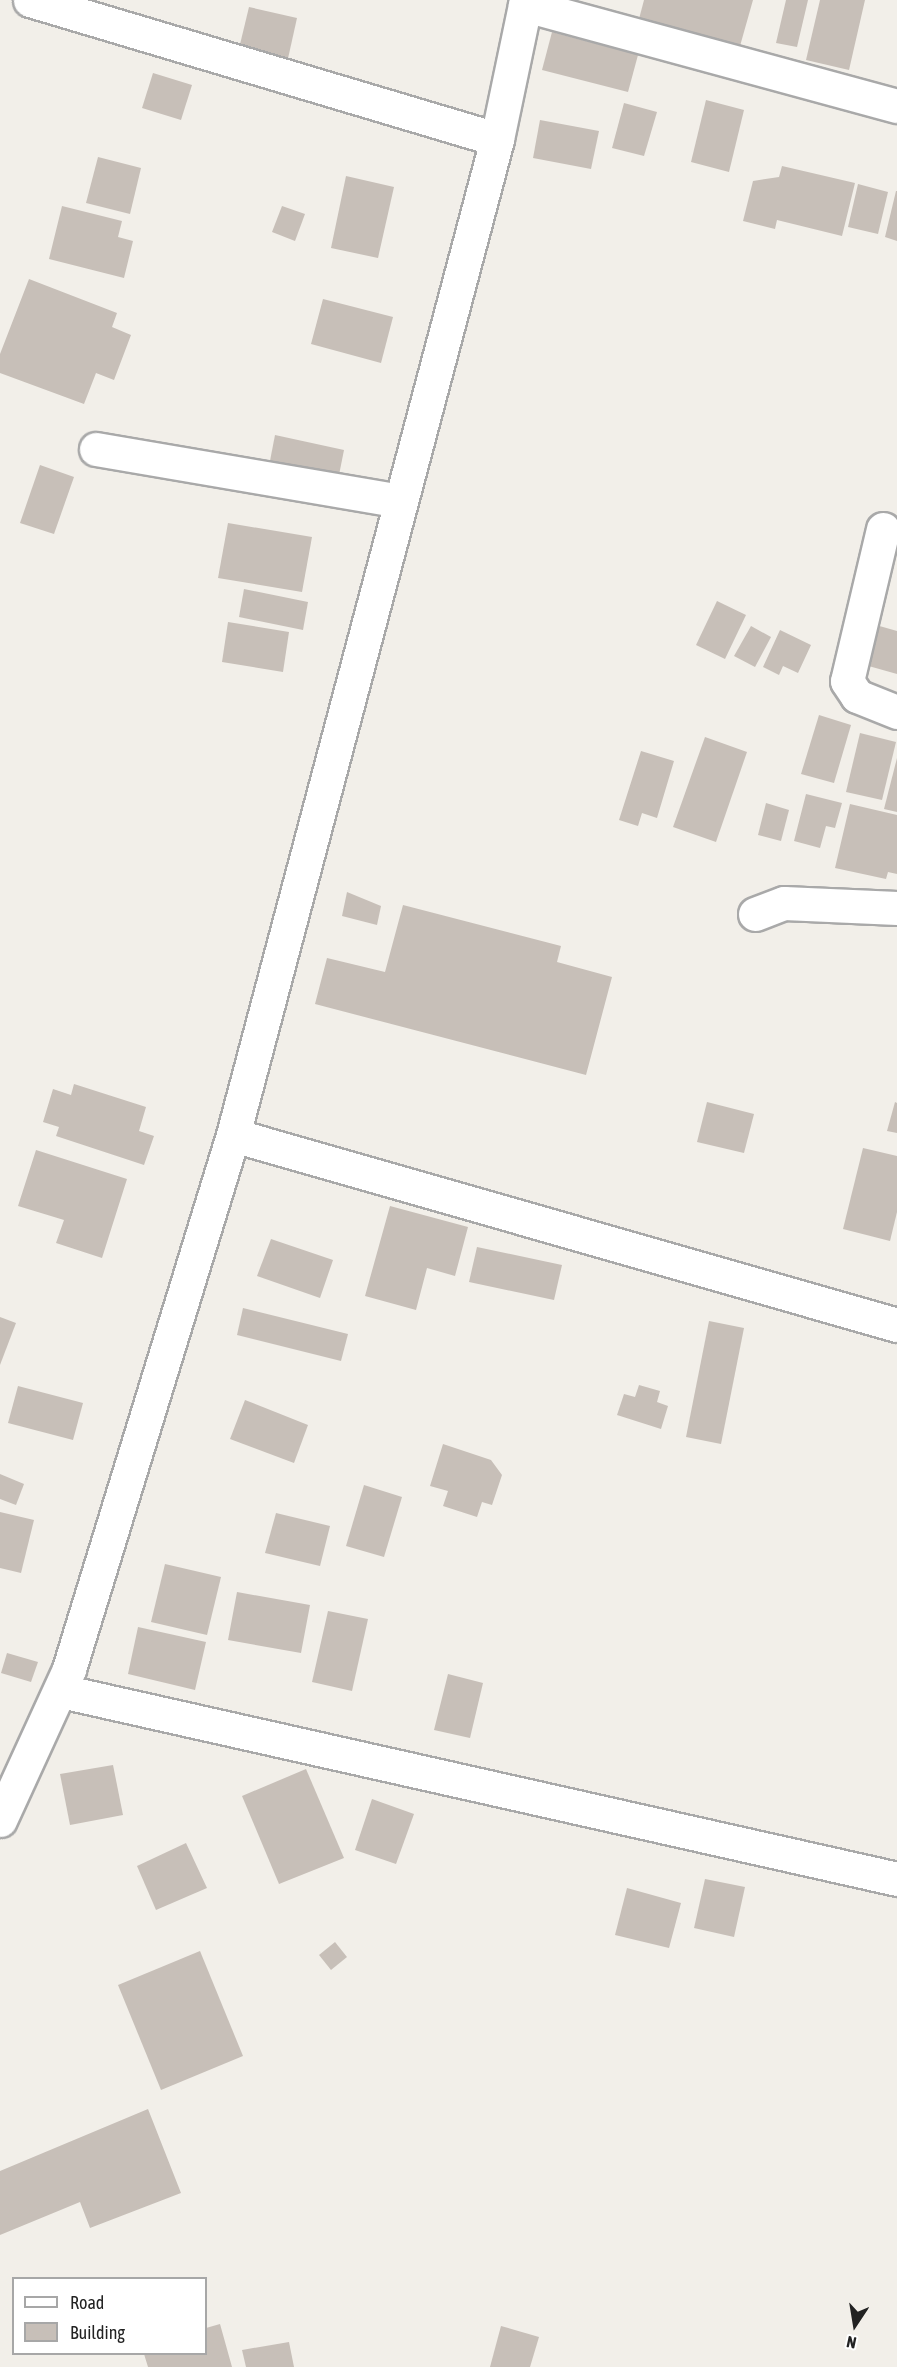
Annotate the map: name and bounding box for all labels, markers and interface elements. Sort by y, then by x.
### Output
legend [12,2277,207,2355]
text: Road [70,2292,104,2313]
north arrow [825,2295,885,2355]
text: Building [70,2322,125,2343]
text: N [845,2333,858,2352]

